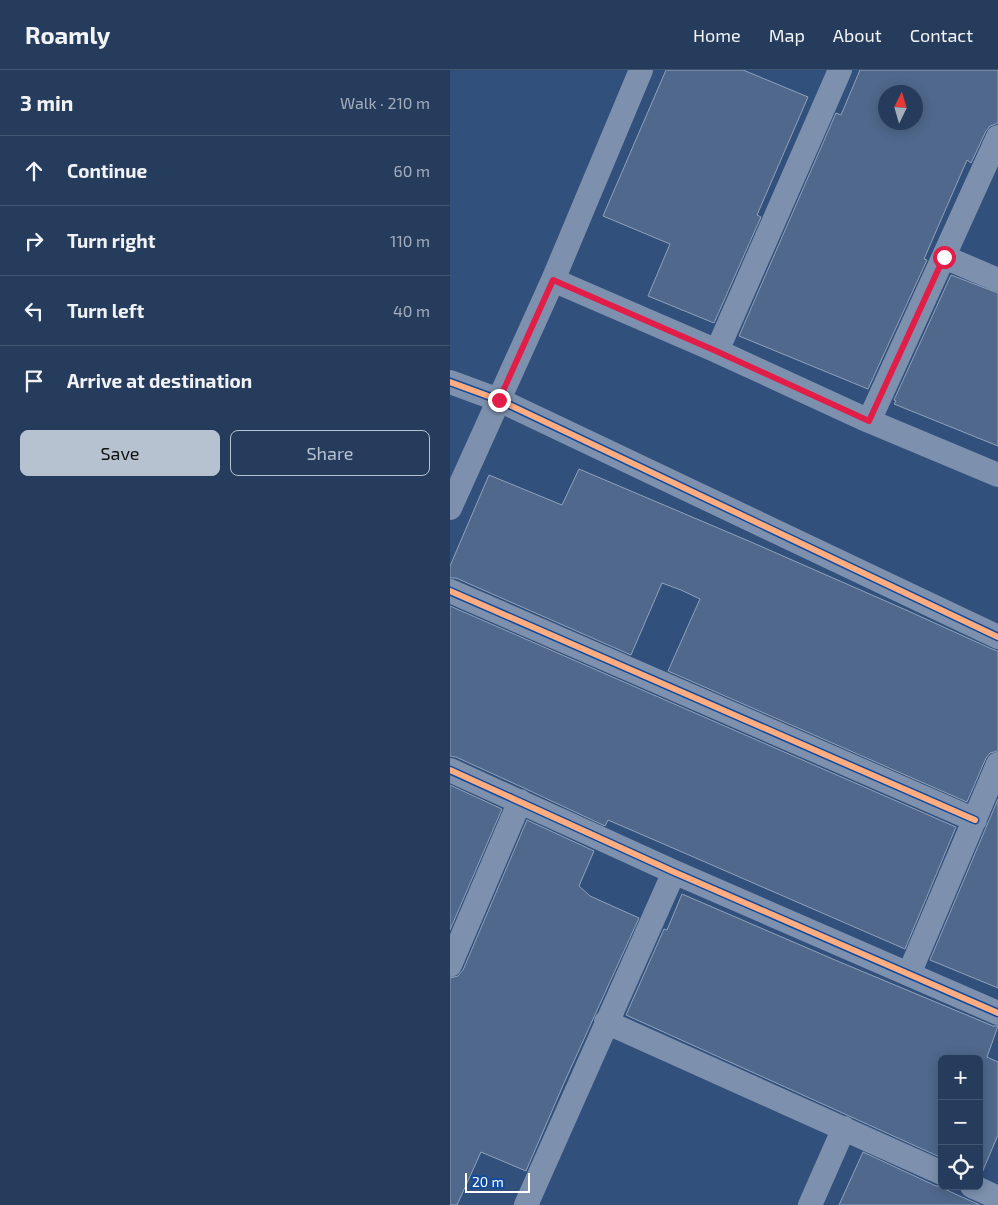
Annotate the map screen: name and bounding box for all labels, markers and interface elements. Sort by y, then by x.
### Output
text: Roamly [25,20,110,49]
text: Home [693,24,741,46]
text: Map [769,24,805,46]
text: About [833,24,882,46]
text: Contact [910,24,973,46]
north arrow [878,85,923,130]
text: 3 min [20,90,73,115]
text: Walk · 210 m [340,93,430,112]
icon: ahead [20,157,48,185]
text: Continue [67,159,147,182]
text: 60 m [394,161,430,180]
icon: right [20,227,48,255]
text: Turn right [67,229,155,252]
text: 110 m [390,231,430,250]
route start [933,246,956,269]
icon: left [20,297,48,325]
text: Turn left [67,299,144,322]
text: 40 m [393,301,430,320]
icon: arrive [20,367,48,395]
text: Arrive at destination [67,369,252,392]
route end [488,389,511,412]
button: Save [20,430,220,476]
button: Share [230,430,430,476]
map controls [938,1055,983,1190]
button: + [938,1055,983,1100]
button: − [938,1100,983,1145]
button: locate [938,1145,983,1190]
scale bar [465,1170,530,1193]
text: 20 m [472,1173,504,1190]

